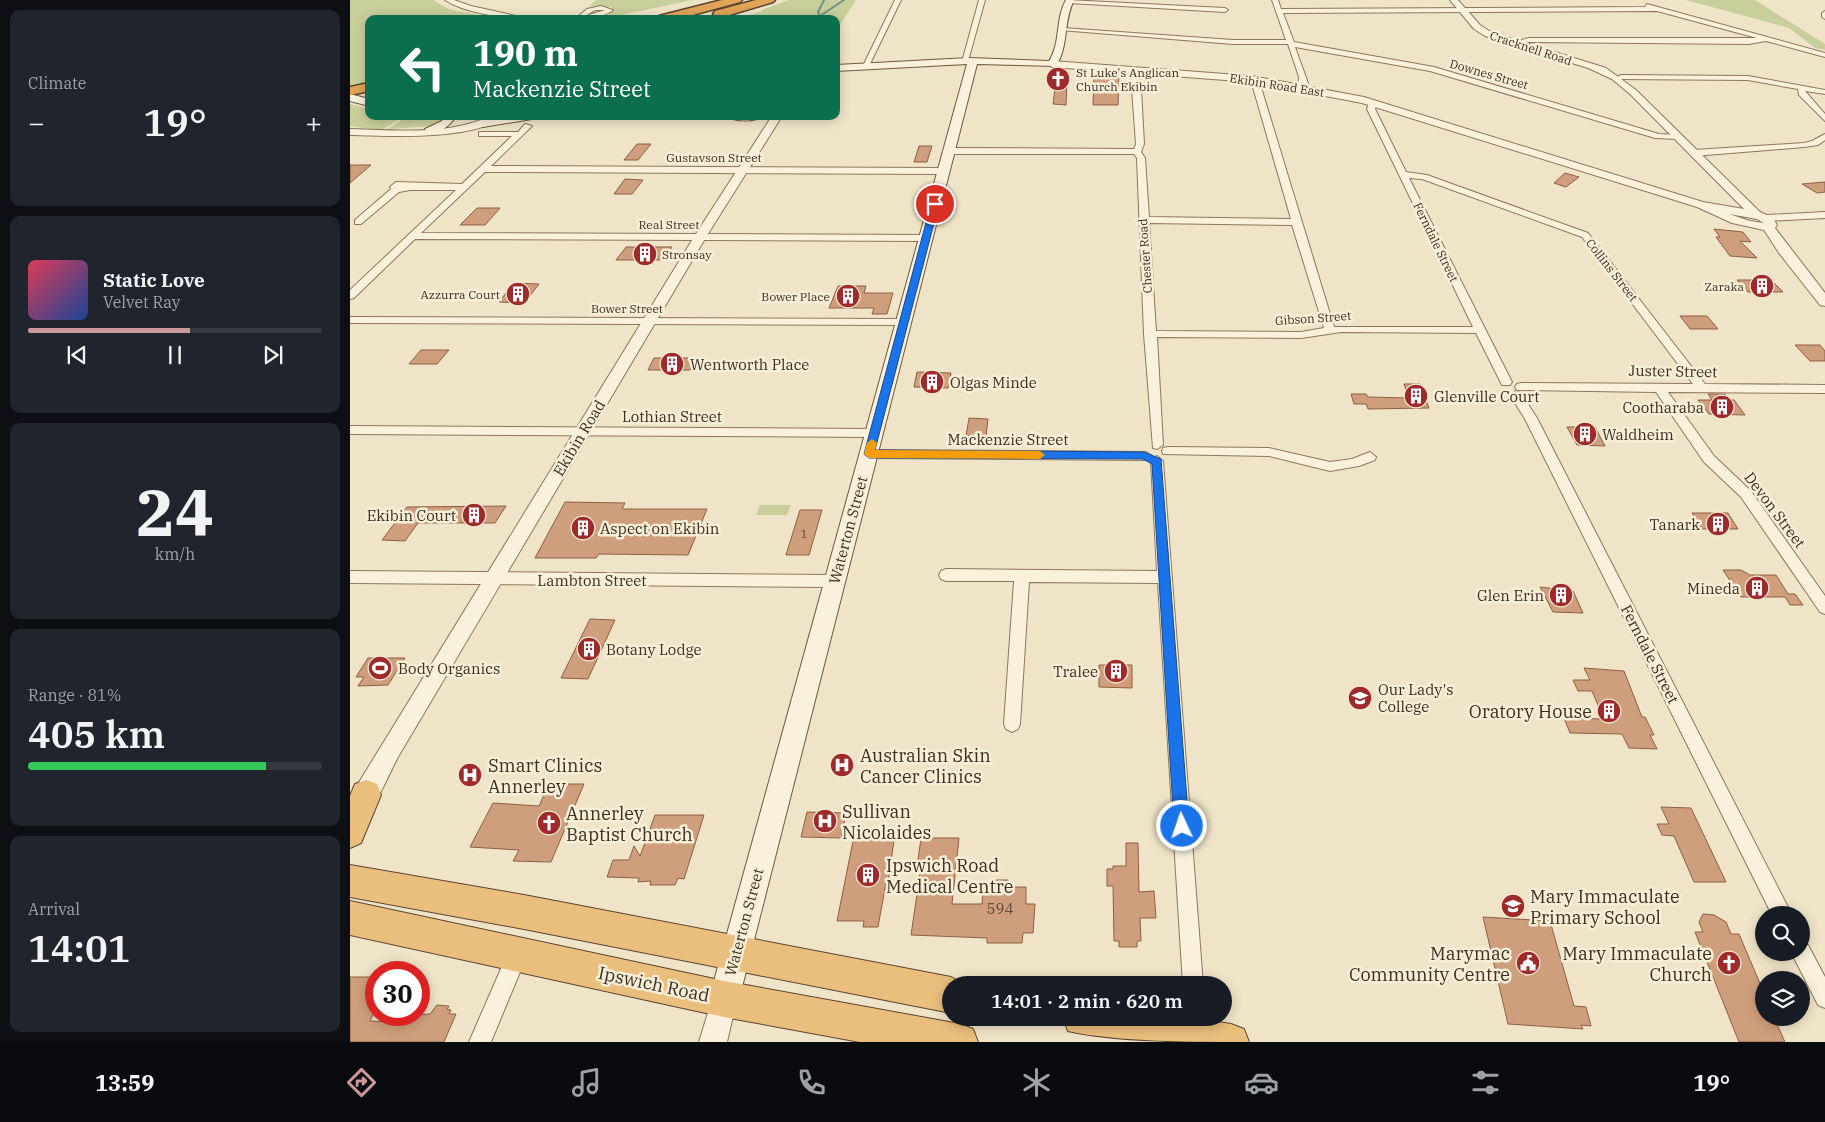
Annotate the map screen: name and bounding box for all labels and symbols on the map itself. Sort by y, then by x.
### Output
street label: Cracknell Road [1488,28,1574,68]
street label: Downes Street [1448,56,1530,92]
place label: St Luke's Anglican Church Ekibin [1076,65,1180,94]
church icon: St Luke's Anglican Church Ekibin [1045,66,1071,92]
street label: Ekibin Road East [1229,70,1325,100]
street label: Gustavson Street [666,150,762,165]
pin [914,183,956,225]
street label: Ferndale Street [1410,200,1462,284]
street label: Real Street [638,217,700,232]
street label: Chester Road [1135,218,1155,294]
street label: Collins Street [1583,236,1641,304]
building icon: Stronsay [632,241,658,267]
place label: Stronsay [662,247,712,262]
building icon: Zaraka [1749,273,1775,299]
place label: Zaraka [1704,279,1744,294]
building icon: Azzurra Court [505,281,531,307]
building icon: Bower Place [835,283,861,309]
place label: Azzurra Court [420,287,500,302]
place label: Bower Place [761,289,830,304]
street label: Bower Street [591,301,663,316]
street label: Gibson Street [1274,308,1352,328]
building icon: Wentworth Place [659,351,685,377]
place label: Wentworth Place [690,355,809,374]
street label: Juster Street [1628,361,1718,381]
building icon: Olgas Minde [919,369,945,395]
place label: Olgas Minde [950,373,1037,392]
building icon: Glenville Court [1403,383,1429,409]
place label: Glenville Court [1434,387,1539,406]
building icon: Cootharaba [1709,394,1735,420]
street label: Ekibin Road [549,396,609,480]
place label: Cootharaba [1623,398,1704,417]
street label: Lothian Street [622,407,722,426]
building icon: Waldheim [1572,421,1598,447]
place label: Waldheim [1602,425,1674,444]
street label: Mackenzie Street [947,430,1069,449]
street label: Devon Street [1740,468,1810,552]
street label: Waterton Street [824,474,872,586]
building icon: Ekibin Court [461,502,487,528]
place label: Ekibin Court [367,506,456,525]
building icon: Tanark [1705,511,1731,537]
building icon: Aspect on Ekibin [570,515,596,541]
place label: Tanark [1649,515,1700,534]
place label: Aspect on Ekibin [600,519,720,538]
house number: 1 [800,526,808,541]
street label: Lambton Street [537,571,647,590]
building icon: Mineda [1744,575,1770,601]
place label: Mineda [1687,579,1740,598]
building icon: Glen Erin [1548,582,1574,608]
place label: Glen Erin [1477,586,1544,605]
street label: Ferndale Street [1617,601,1683,707]
building icon: Botany Lodge [576,636,602,662]
place label: Botany Lodge [606,640,702,659]
sports icon: Body Organics [367,655,393,681]
building icon: Tralee [1103,658,1129,684]
place label: Body Organics [398,659,500,678]
place label: Tralee [1053,662,1098,681]
place label: Our Lady's College [1378,680,1454,716]
school or university icon: Our Lady's College [1347,685,1373,711]
building icon: Oratory House [1596,698,1622,724]
place label: Oratory House [1469,700,1592,723]
place label: Australian Skin Cancer Clinics [860,744,991,788]
hospital icon: Australian Skin Cancer Clinics [829,752,855,778]
place label: Smart Clinics Annerley [488,754,602,798]
hospital icon: Smart Clinics Annerley [457,762,483,788]
position arrow [1155,799,1207,851]
place label: Sullivan Nicolaides [842,800,931,844]
place label: Annerley Baptist Church [566,802,693,846]
hospital icon: Sullivan Nicolaides [812,808,838,834]
church icon: Annerley Baptist Church [536,810,562,836]
place label: Ipswich Road Medical Centre [886,854,1013,898]
building icon: Ipswich Road Medical Centre [855,862,881,888]
street label: Waterton Street [720,866,768,978]
place label: Mary Immaculate Primary School [1530,885,1680,929]
school or university icon: Mary Immaculate Primary School [1500,893,1526,919]
house number: 594 [986,899,1014,918]
place label: Marymac Community Centre [1349,942,1510,986]
place label: Mary Immaculate Church [1562,942,1712,986]
public building icon: Marymac Community Centre [1515,950,1541,976]
church icon: Mary Immaculate Church [1716,950,1742,976]
speed limit sign: 30 [365,961,430,1026]
street label: Ipswich Road [596,961,712,1007]

